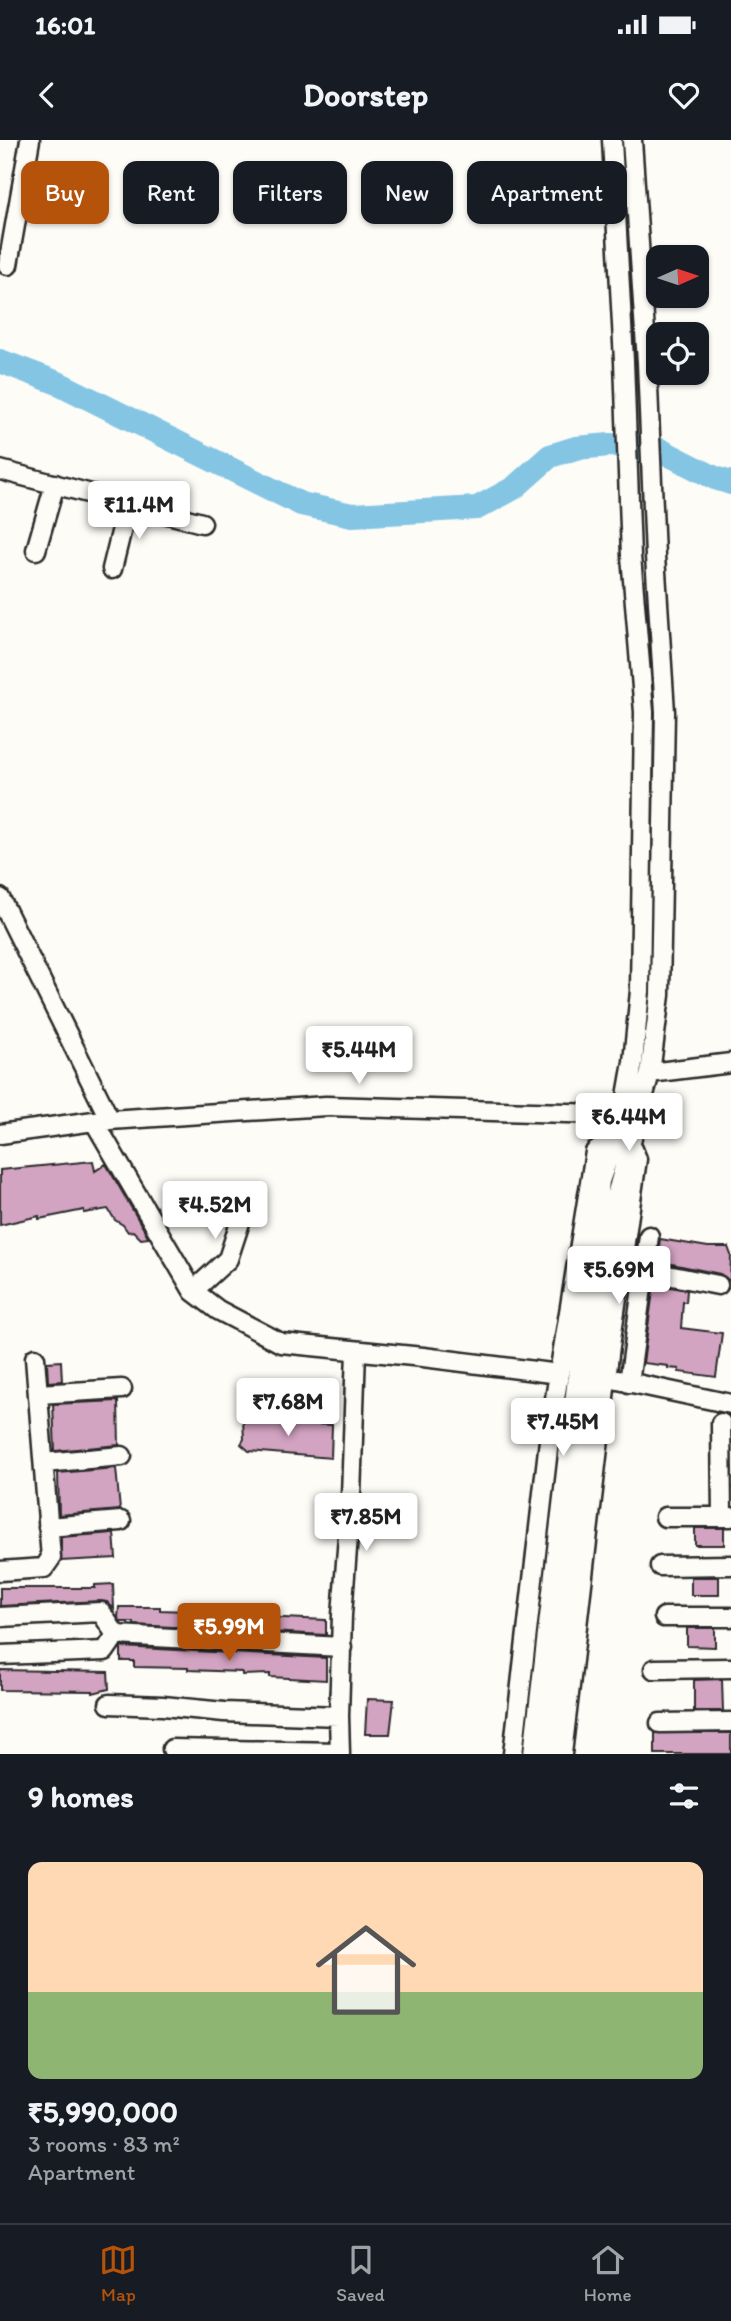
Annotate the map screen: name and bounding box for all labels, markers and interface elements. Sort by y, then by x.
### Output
text: 16:01 [35,9,95,41]
icon: back [28,76,66,114]
text: Doorstep [303,76,428,114]
icon: heart [665,76,703,114]
chip: Buy [21,161,109,224]
chip: Rent [123,161,219,224]
chip: Filters [233,161,347,224]
chip: New [361,161,453,224]
chip: Apartment [467,161,627,224]
north arrow [646,245,709,308]
map controls [646,245,709,385]
button: locate [646,322,709,385]
pin: ₹11.4M [82,482,196,541]
text: ₹11.4M [104,490,174,518]
pin: ₹5.44M [302,1026,416,1086]
text: ₹5.44M [322,1035,396,1063]
pin: ₹6.44M [572,1094,686,1153]
text: ₹6.44M [592,1102,666,1130]
pin: ₹4.52M [158,1182,272,1241]
text: ₹4.52M [179,1190,251,1218]
pin: ₹5.69M [562,1246,676,1306]
text: ₹5.69M [583,1255,655,1283]
pin: ₹7.68M [231,1378,345,1438]
text: ₹7.68M [252,1387,324,1415]
pin: ₹7.45M [506,1398,620,1458]
text: ₹7.45M [527,1407,599,1435]
pin: ₹7.85M [309,1494,423,1553]
text: ₹7.85M [330,1502,402,1530]
pin: ₹5.99M [172,1604,286,1663]
text: ₹5.99M [193,1612,265,1640]
icon: filters [665,1777,703,1815]
text: 9 homes [28,1778,134,1815]
icon: home [303,1907,429,2033]
text: ₹5,990,000 [28,2093,178,2130]
text: 3 rooms · 83 m² [28,2130,180,2158]
text: Apartment [28,2158,135,2186]
tab: Map [99,2241,137,2306]
tab: Saved [336,2241,385,2306]
tab: Home [584,2241,632,2306]

